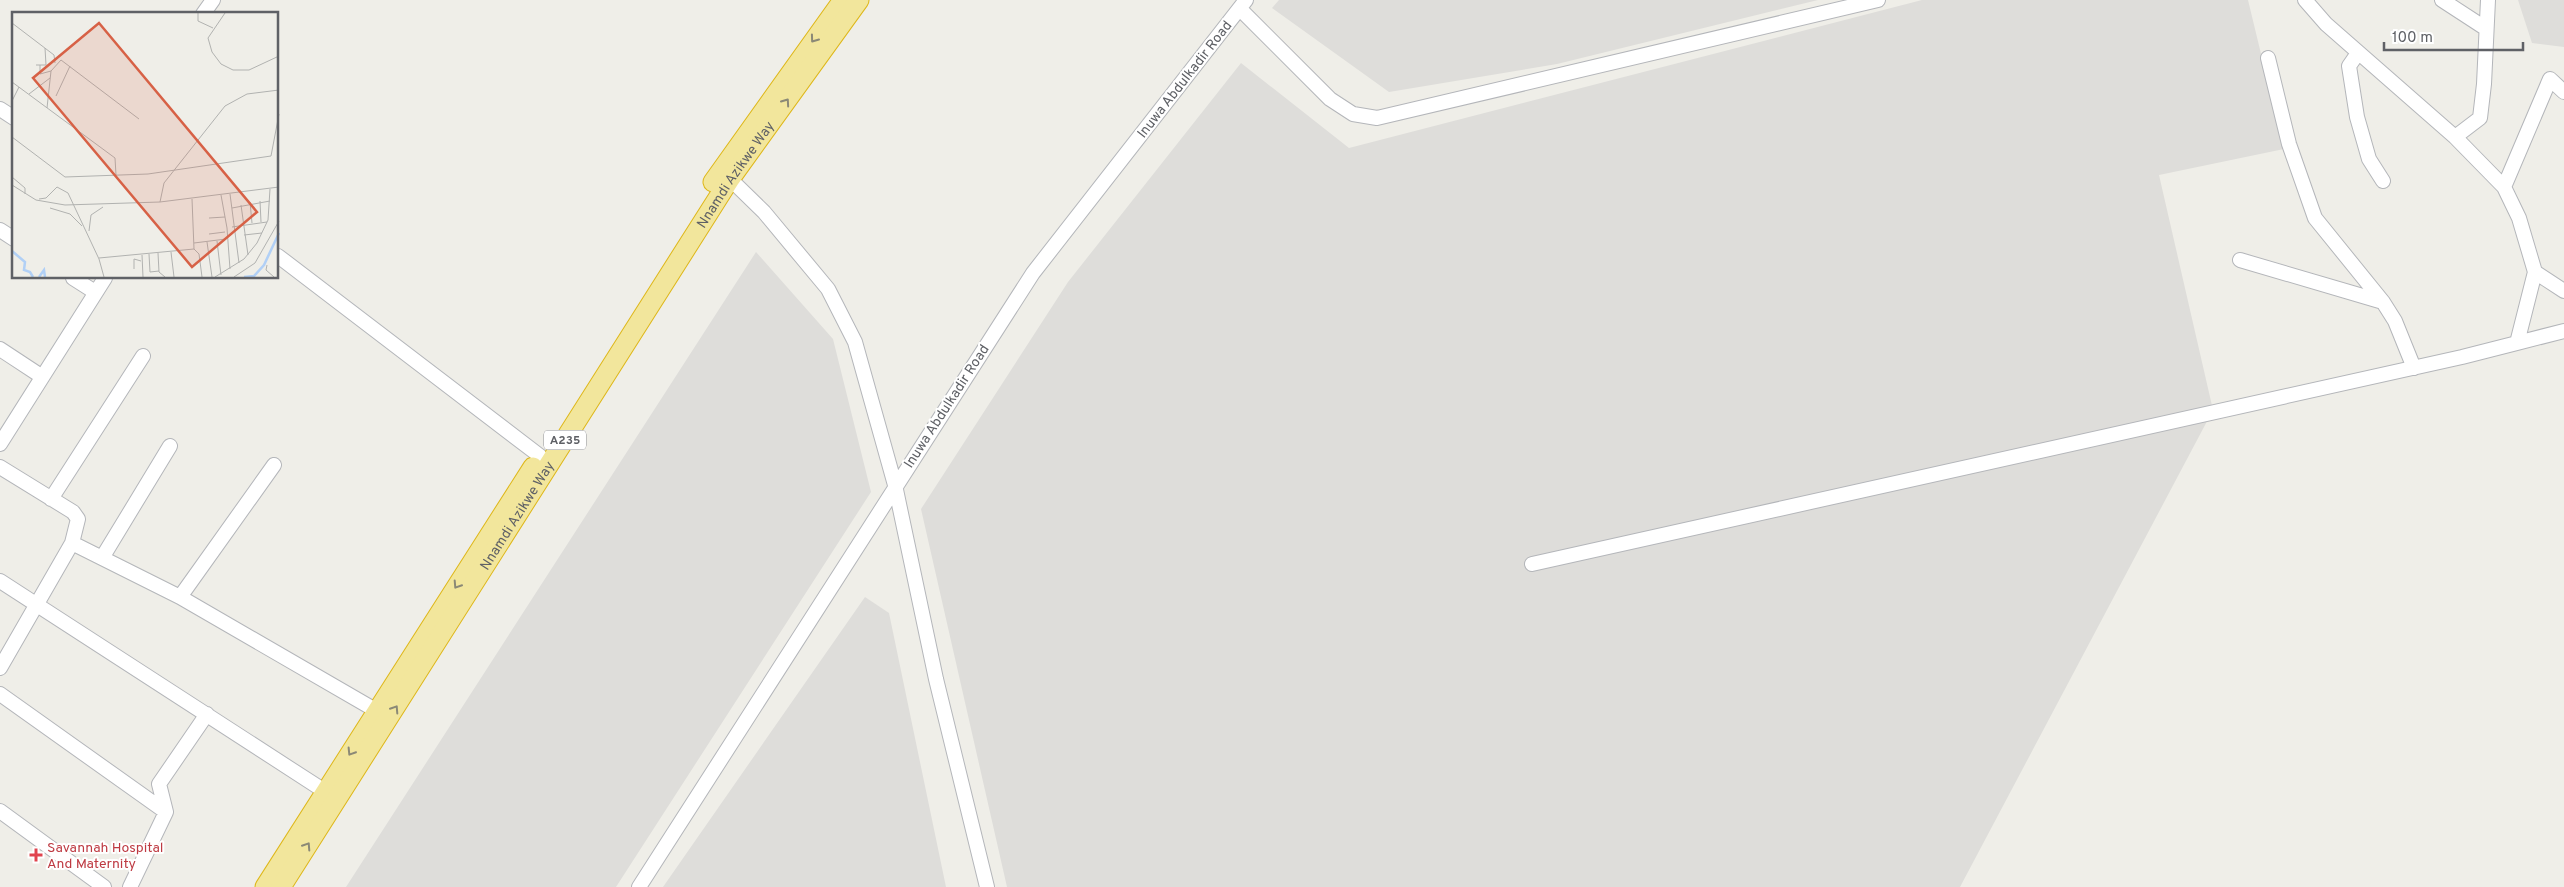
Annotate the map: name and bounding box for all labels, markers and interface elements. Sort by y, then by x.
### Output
inset map [12,12,279,279]
street label: Inuwa Abdulkadir Road [1134,18,1236,142]
scale bar [2384,20,2523,52]
text: 100 m [2392,29,2433,48]
one-way arrow [811,33,820,43]
one-way arrow [780,98,789,108]
street label: Nnamdi Azikwe Way [694,119,779,232]
street label: Inuwa Abdulkadir Road [901,342,994,472]
road number: A235 [544,430,586,450]
street label: Nnamdi Azikwe Way [477,459,559,574]
one-way arrow [454,580,464,589]
one-way arrow [388,706,398,715]
one-way arrow [348,746,357,756]
place label: Savannah Hospital And Maternity [47,840,163,873]
one-way arrow [301,842,310,852]
marker: Savannah Hospital And Maternity [29,848,43,862]

